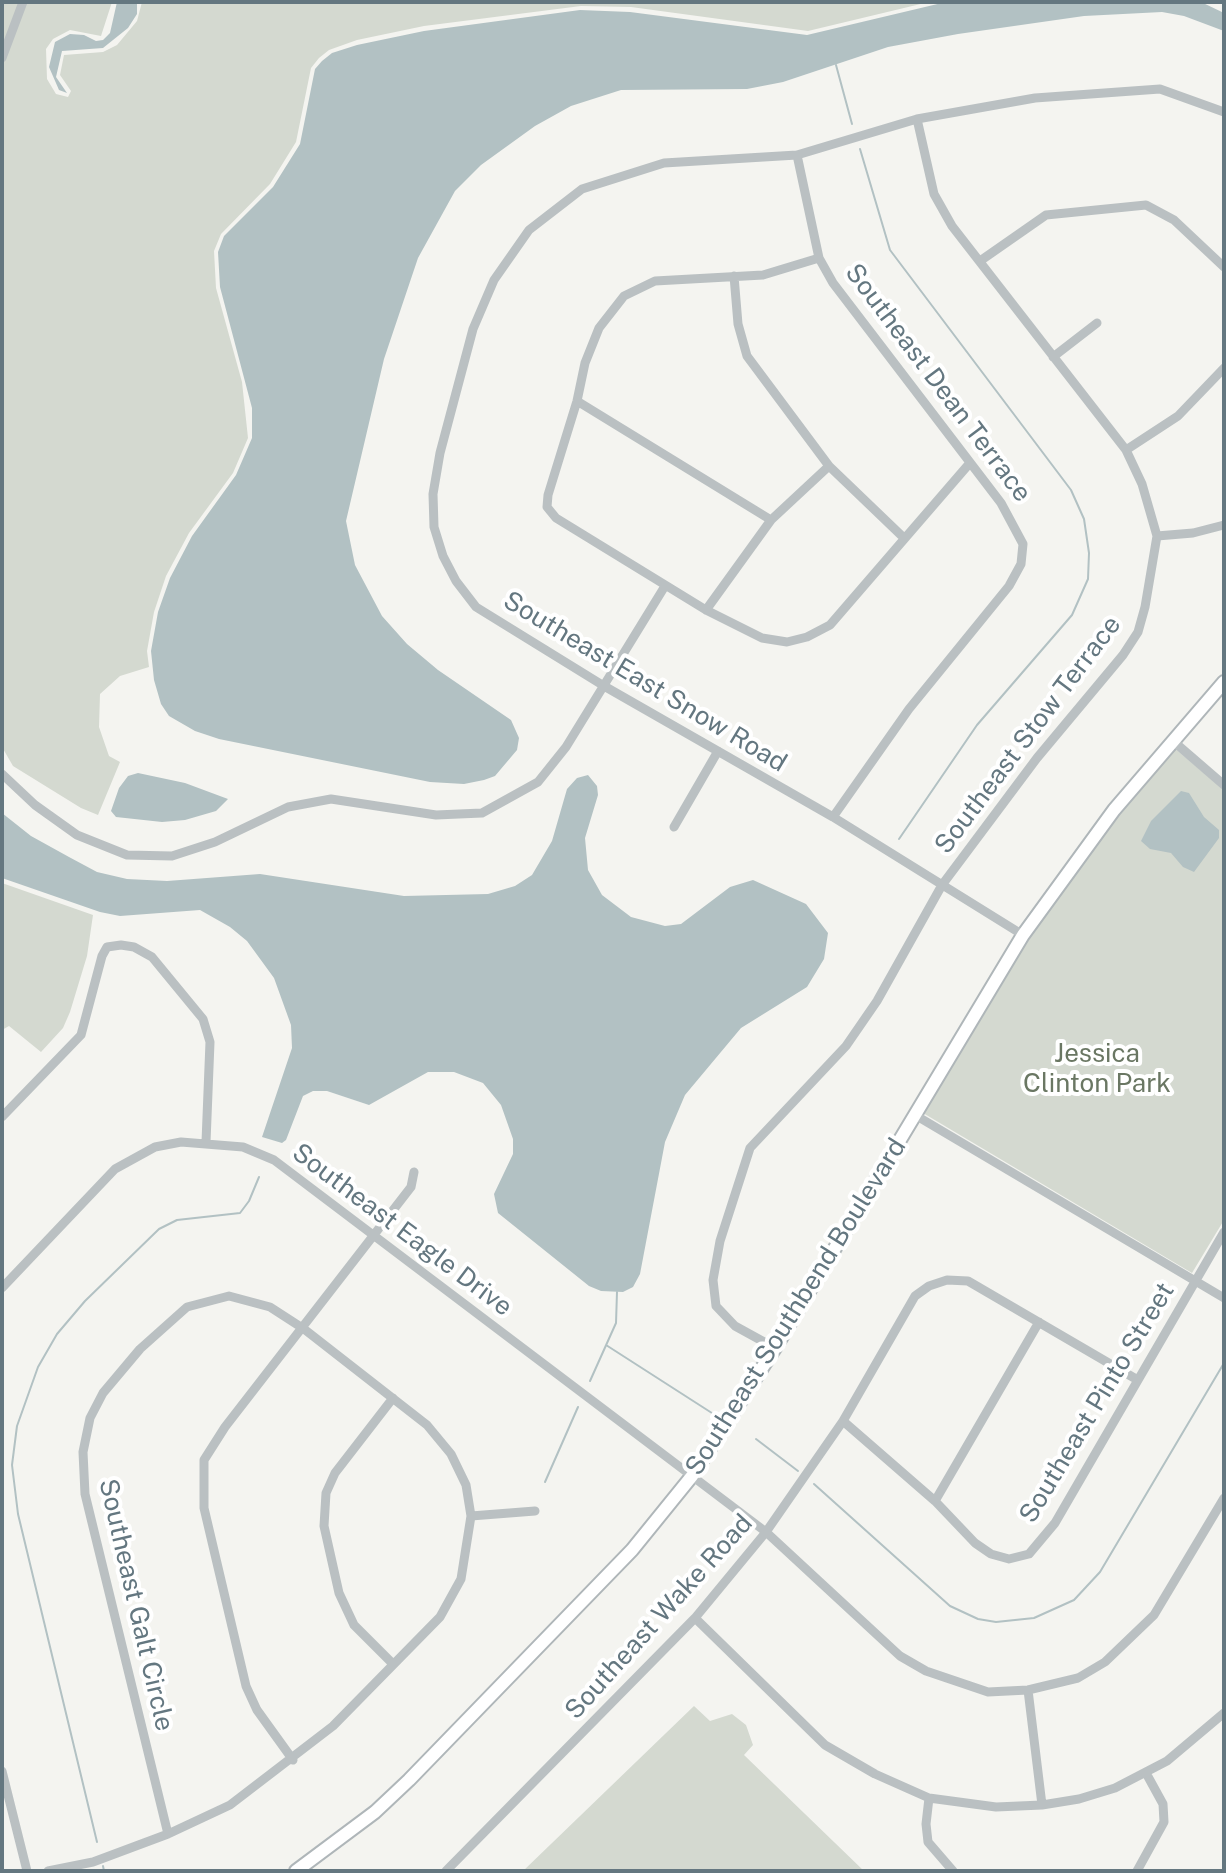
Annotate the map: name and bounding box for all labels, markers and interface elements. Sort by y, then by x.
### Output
street label: Southeast Dean Terrace [838,258,1038,508]
street label: Southeast East Snow Road [498,585,792,779]
street label: Southeast Stow Terrace [928,610,1128,860]
park label: Jessica Clinton Park [1023,1038,1171,1100]
street label: Southeast Southbend Boulevard [679,1133,913,1481]
street label: Southeast Eagle Drive [286,1137,518,1323]
street label: Southeast Pinto Street [1013,1277,1181,1529]
street label: Southeast Galt Circle [92,1476,180,1734]
street label: Southeast Wake Road [559,1508,759,1726]

